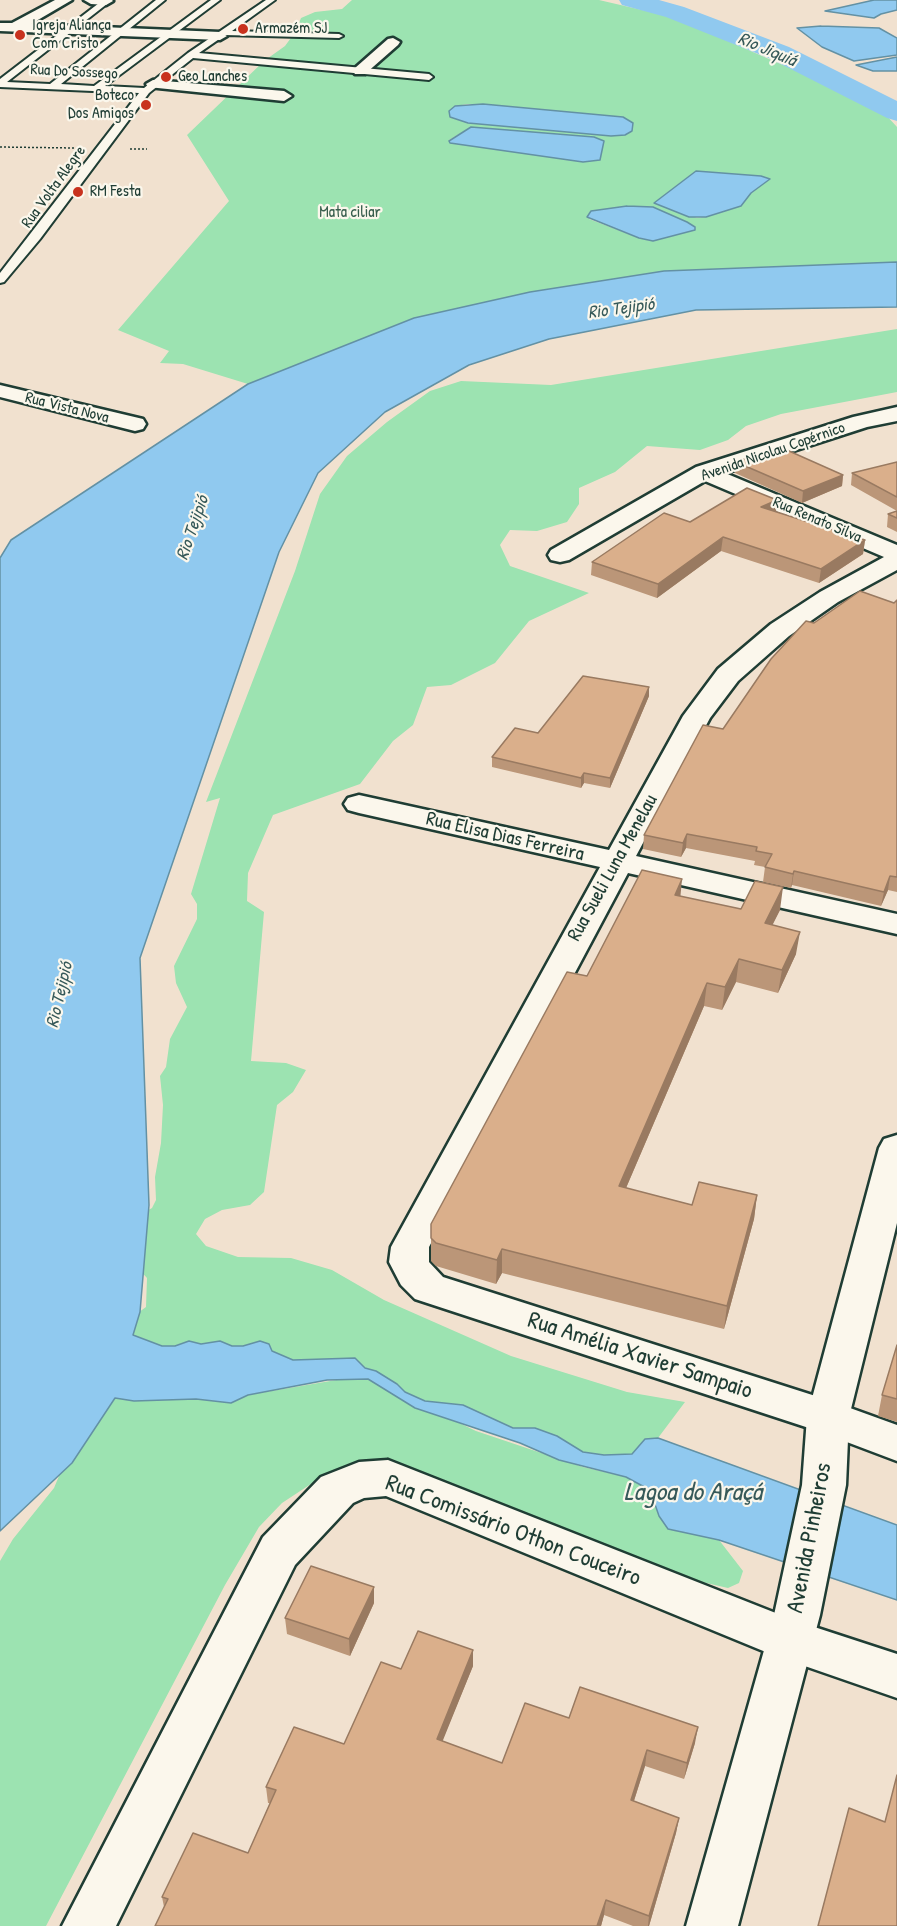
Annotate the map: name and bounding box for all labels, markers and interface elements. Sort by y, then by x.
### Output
place label: Igreja Aliança Com Cristo [32,16,111,54]
place label: Armazém SJ [255,19,327,39]
marker: Armazém SJ [236,22,250,36]
marker: Igreja Aliança Com Cristo [13,28,27,42]
water label: Rio Jiquiá [735,28,799,72]
street label: Rua Do Sossego [30,60,118,84]
place label: Geo Lanches [178,67,247,87]
marker: Geo Lanches [159,70,173,84]
place label: Boteco Dos Amigos [68,86,134,124]
marker: Boteco Dos Amigos [139,98,153,112]
street label: Rua Volta Alegre [18,142,90,232]
place label: RM Festa [90,182,141,202]
marker: RM Festa [71,185,85,199]
park label: Mata ciliar [319,203,381,223]
water label: Rio Tejipió [587,294,655,324]
street label: Rua Vista Nova [23,388,111,428]
street label: Avenida Nicolau Copérnico [698,418,848,486]
water label: Rio Tejipió [172,493,214,563]
street label: Rua Renato Silva [770,493,864,547]
street label: Rua Sueli Luna Menelau [563,790,663,946]
street label: Rua Elisa Dias Ferreira [424,807,586,867]
water label: Rio Tejipió [42,960,78,1030]
street label: Rua Amélia Xavier Sampaio [524,1306,756,1406]
street label: Avenida Pinheiros [781,1460,839,1616]
street label: Rua Comissário Othon Couceiro [381,1469,645,1593]
water label: Lagoa do Araçá [624,1477,762,1509]

